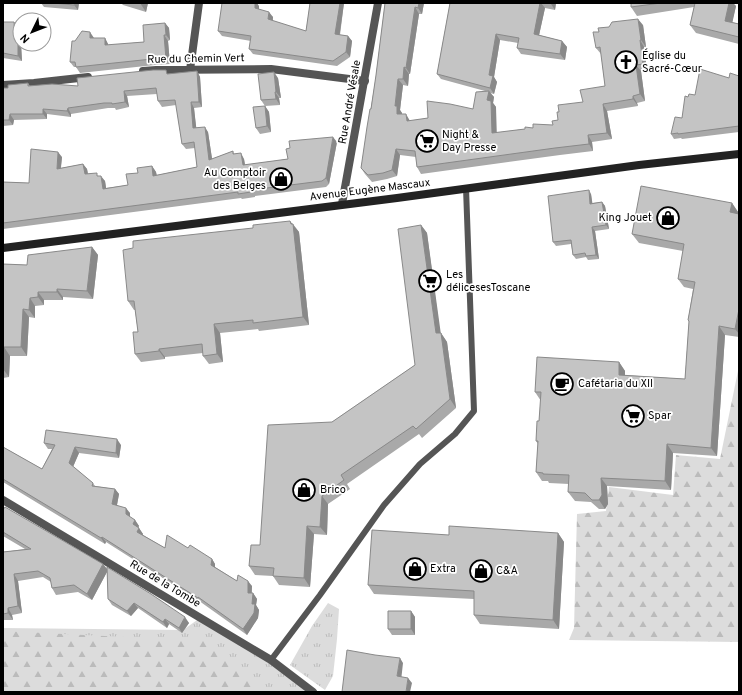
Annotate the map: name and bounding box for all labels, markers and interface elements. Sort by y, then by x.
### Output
north arrow [12,12,52,52]
text: N [18,30,33,46]
place label: Église du Sacré-Cœur [642,48,703,76]
church icon: Église du Sacré-Cœur [613,49,639,75]
street label: Rue du Chemin Vert [147,51,245,67]
street label: Rue André Vésale [336,59,364,145]
supermarket icon: Night & Day Presse [414,128,440,154]
place label: Night & Day Presse [442,128,496,155]
place label: Au Comptoir des Belges [204,166,267,193]
shop icon: Au Comptoir des Belges [268,166,294,192]
street label: Avenue Eugène Mascaux [309,176,432,204]
shop icon: King Jouet [655,205,681,231]
place label: King Jouet [599,211,652,225]
supermarket icon: Les délicesesToscane [417,268,443,294]
place label: Les délicesesToscane [446,268,531,295]
cafe icon: Cafétaria du XII [549,371,575,397]
place label: Cafétaria du XII [578,377,653,391]
supermarket icon: Spar [620,403,646,429]
place label: Spar [648,409,672,423]
shop icon: Brico [291,477,317,503]
place label: Brico [320,483,346,497]
shop icon: Extra [402,556,428,582]
street label: Rue de la Tombe [127,557,203,611]
shop icon: C&A [468,558,494,584]
place label: Extra [430,562,456,576]
place label: C&A [496,564,518,578]

